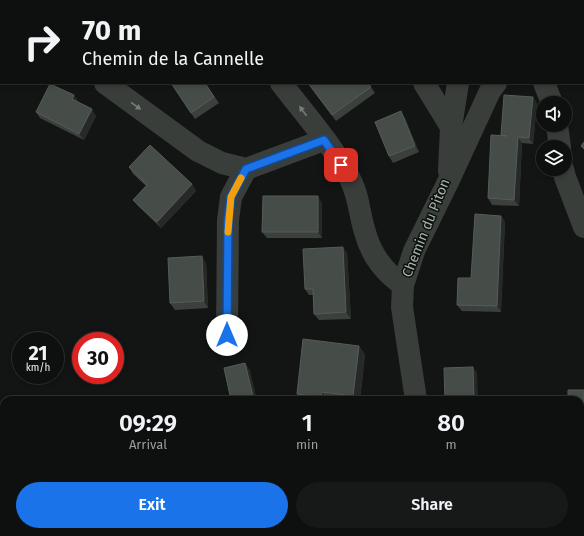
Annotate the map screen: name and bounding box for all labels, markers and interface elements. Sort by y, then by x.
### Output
text: 70 m [82,14,141,47]
icon: right [16,16,68,68]
text: Chemin de la Cannelle [82,48,264,70]
map controls [536,96,572,176]
button: sound [536,96,572,132]
one-way arrow [131,102,142,110]
one-way arrow [299,106,307,117]
button: layers [536,140,572,176]
pin [324,148,358,182]
icon: arrive [330,154,352,176]
street label: Chemin du Piton [398,176,454,280]
position arrow [206,314,248,356]
speed limit sign: 30 [72,332,124,384]
text: 21 [28,341,48,365]
text: km/h [26,362,50,374]
text: 09:29 [119,409,177,437]
text: 1 [302,409,313,437]
text: 80 [437,409,465,437]
text: Arrival [129,437,167,452]
text: min [296,437,318,452]
text: m [446,437,457,452]
button: Exit [16,482,288,528]
button: Share [296,482,568,528]

